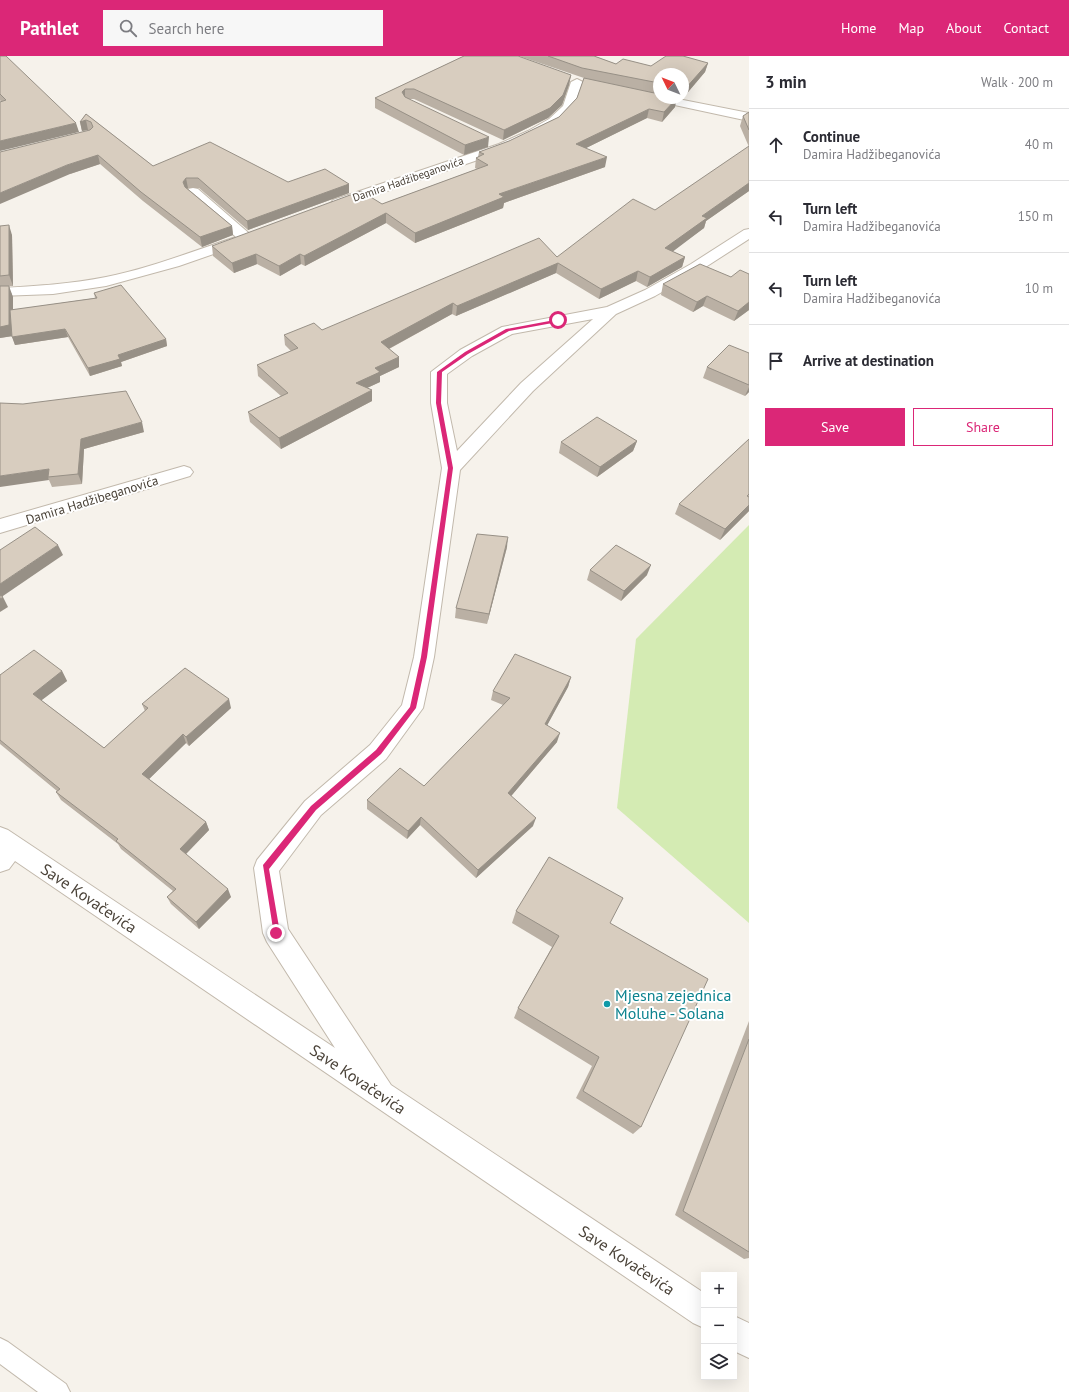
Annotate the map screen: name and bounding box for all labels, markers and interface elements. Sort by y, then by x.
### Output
search box [103,10,383,46]
text: Pathlet [20,16,79,40]
icon: search [117,17,139,39]
text: Search here [149,19,224,38]
text: Home [841,19,876,37]
text: Map [898,19,924,37]
text: About [946,19,982,37]
text: Contact [1004,19,1049,37]
north arrow [653,68,689,104]
text: 3 min [765,71,806,93]
text: Walk · 200 m [981,74,1053,91]
text: Continue [803,127,860,146]
icon: ahead [765,134,787,156]
text: 40 m [1025,136,1053,153]
text: Damira Hadžibeganovića [803,146,941,163]
street label: Damira Hadžibeganovića [351,153,465,205]
text: Turn left [803,199,857,218]
icon: left [765,206,787,228]
text: 150 m [1018,208,1053,225]
text: Damira Hadžibeganovića [803,218,941,235]
text: Turn left [803,271,857,290]
icon: left [765,278,787,300]
text: 10 m [1025,280,1053,297]
text: Damira Hadžibeganovića [803,290,941,307]
route start [549,311,567,329]
icon: arrive [765,350,787,372]
text: Arrive at destination [803,351,934,370]
button: Save [765,408,905,446]
button: Share [913,408,1053,446]
street label: Damira Hadžibeganovića [24,472,160,528]
street label: Save Kovačevića [37,859,141,937]
route end [267,924,285,942]
place label: Mjesna zejednica Moluhe - Solana [615,985,732,1023]
marker: Mjesna zejednica Moluhe - Solana [602,999,612,1009]
street label: Save Kovačevića [306,1040,410,1118]
street label: Save Kovačevića [575,1221,679,1299]
map controls [701,1272,737,1380]
button: + [701,1272,737,1308]
button: − [701,1308,737,1344]
button: layers [701,1344,737,1380]

